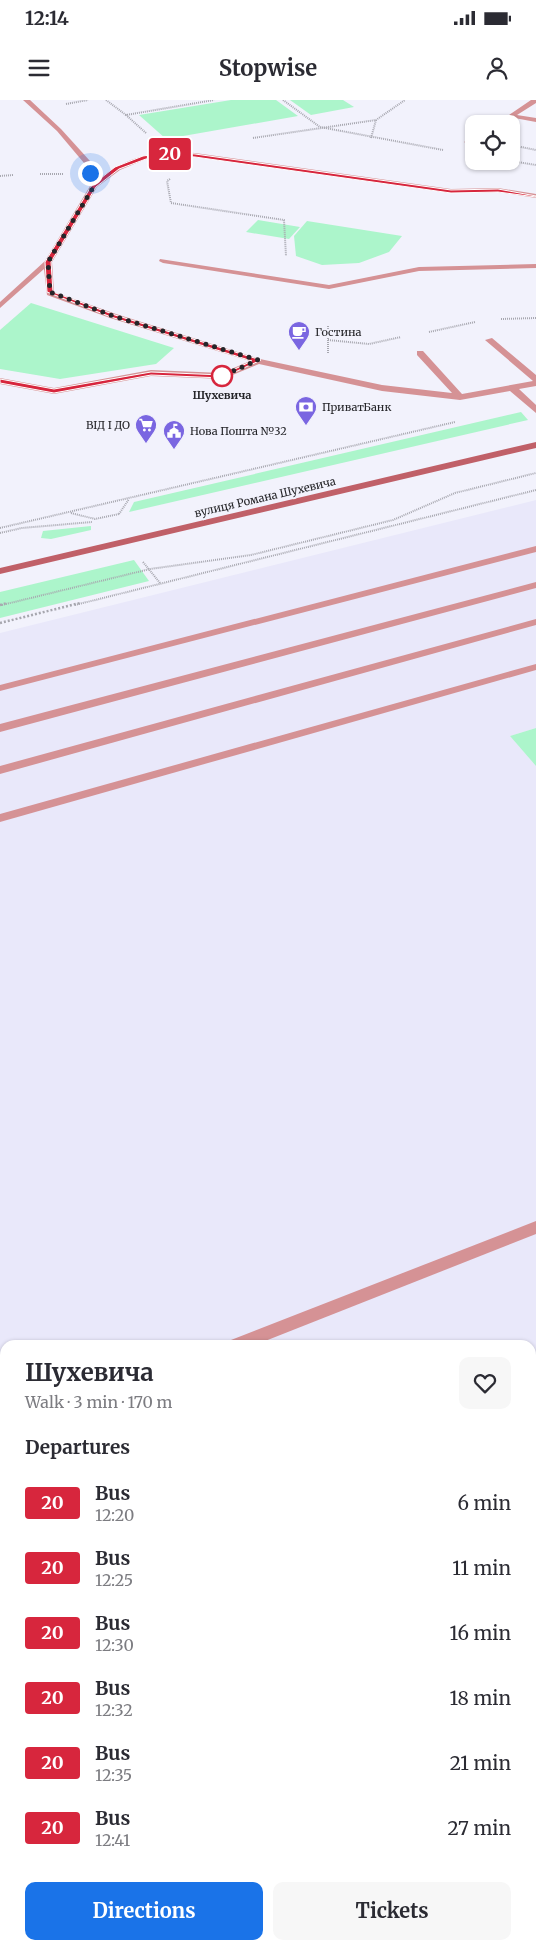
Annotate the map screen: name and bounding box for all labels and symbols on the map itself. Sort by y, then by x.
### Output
line badge: 20 [148,138,192,170]
your location [78,161,103,186]
cafe icon: Гостина [287,320,311,351]
place label: Гостина [315,325,362,339]
marker: Шухевича [211,365,233,387]
place label: Шухевича [192,388,252,402]
bank icon: ПриватБанк [294,395,318,426]
place label: ПриватБанк [322,400,391,414]
supermarket icon: ВІД І ДО [134,413,158,444]
place label: ВІД І ДО [86,418,130,432]
public building icon: Нова Пошта №32 [162,419,186,450]
place label: Нова Пошта №32 [190,424,287,438]
street label: вулиця Романа Шухевича [193,474,337,520]

